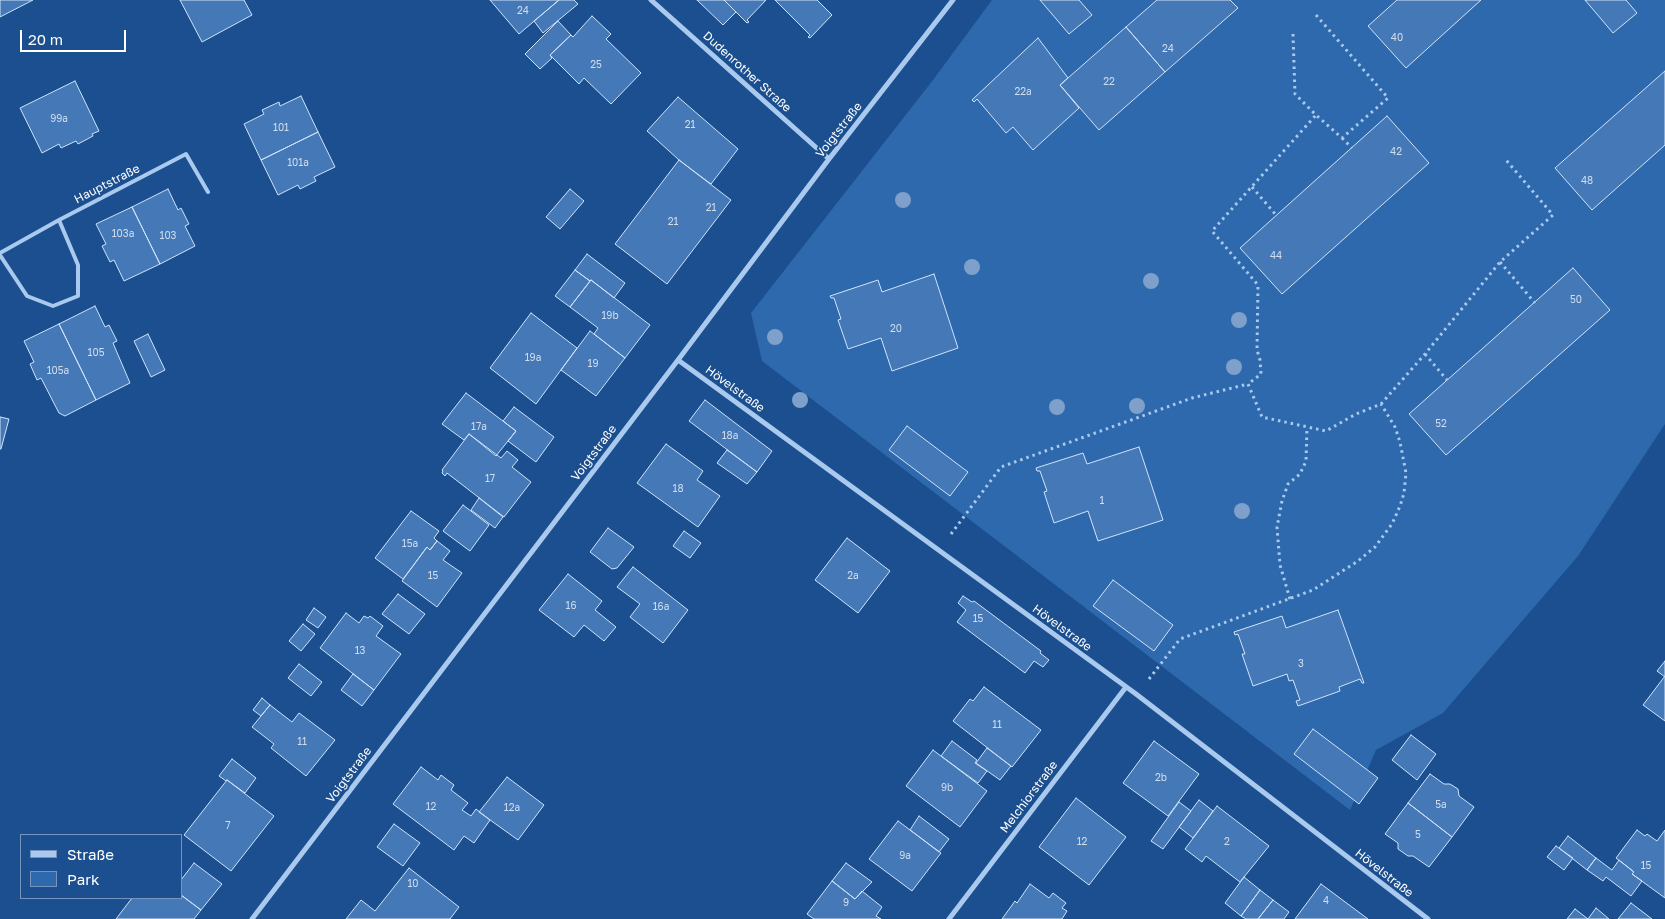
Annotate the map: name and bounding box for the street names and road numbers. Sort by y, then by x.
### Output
street label: Dudenrother Straße [700,29,794,115]
street label: Voigtstraße [813,99,865,161]
street label: Hauptstraße [72,161,142,207]
street label: Hövelstraße [703,363,767,415]
street label: Voigtstraße [568,422,620,484]
street label: Hövelstraße [1030,602,1094,654]
street label: Voigtstraße [323,744,375,806]
street label: Melchiorstraße [997,758,1061,836]
street label: Hövelstraße [1352,846,1416,900]

